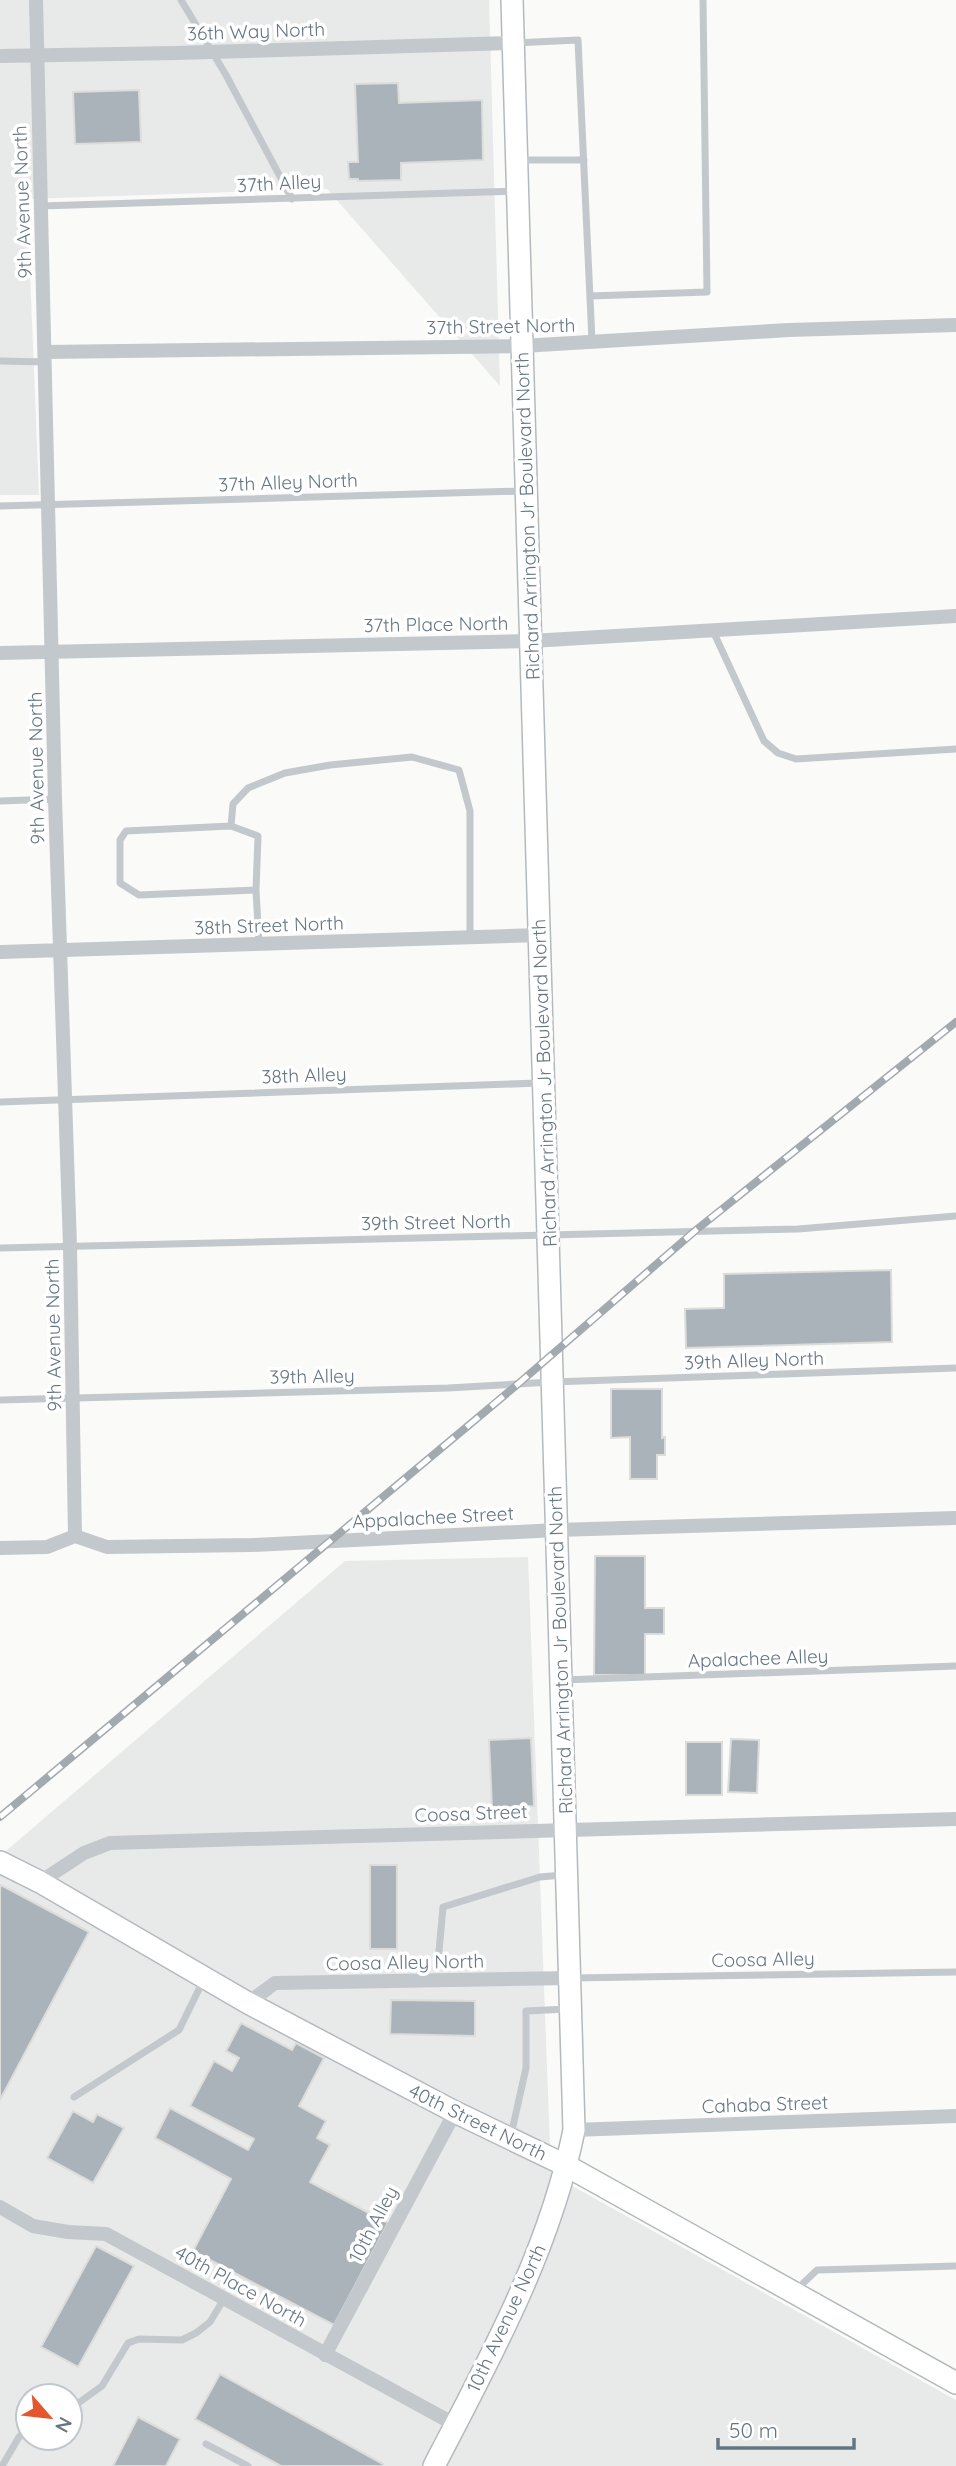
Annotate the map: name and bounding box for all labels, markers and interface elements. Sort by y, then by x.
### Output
street label: 36th Way North [187,17,325,45]
street label: 9th Avenue North [7,125,37,279]
street label: 37th Alley [236,169,322,197]
street label: 37th Street North [426,313,576,339]
street label: Richard Arrington Jr Boulevard North [509,352,545,680]
street label: 37th Alley North [218,468,358,496]
street label: 37th Place North [363,611,509,637]
street label: 9th Avenue North [23,691,49,845]
street label: 38th Street North [194,910,344,940]
street label: Richard Arrington Jr Boulevard North [526,919,562,1247]
street label: 38th Alley [261,1062,347,1088]
street label: 39th Street North [361,1209,511,1235]
street label: 9th Avenue North [40,1258,66,1412]
street label: 39th Alley North [683,1346,825,1374]
street label: 39th Alley [269,1363,355,1389]
street label: Richard Arrington Jr Boulevard North [542,1486,578,1814]
street label: Appalachee Street [352,1501,514,1533]
street label: Apalachee Alley [687,1644,829,1672]
street label: Coosa Street [414,1799,528,1827]
street label: Coosa Alley [711,1946,815,1972]
street label: Coosa Alley North [326,1949,484,1975]
street label: 40th Street North [405,2078,551,2166]
street label: Cahaba Street [701,2090,829,2118]
street label: 10th Alley [343,2182,403,2266]
street label: 40th Place North [171,2240,311,2332]
street label: 10th Avenue North [461,2240,551,2396]
north arrow [14,2382,84,2452]
scale bar [718,2406,855,2450]
text: N [50,2413,78,2437]
text: 50 m [729,2417,778,2443]

